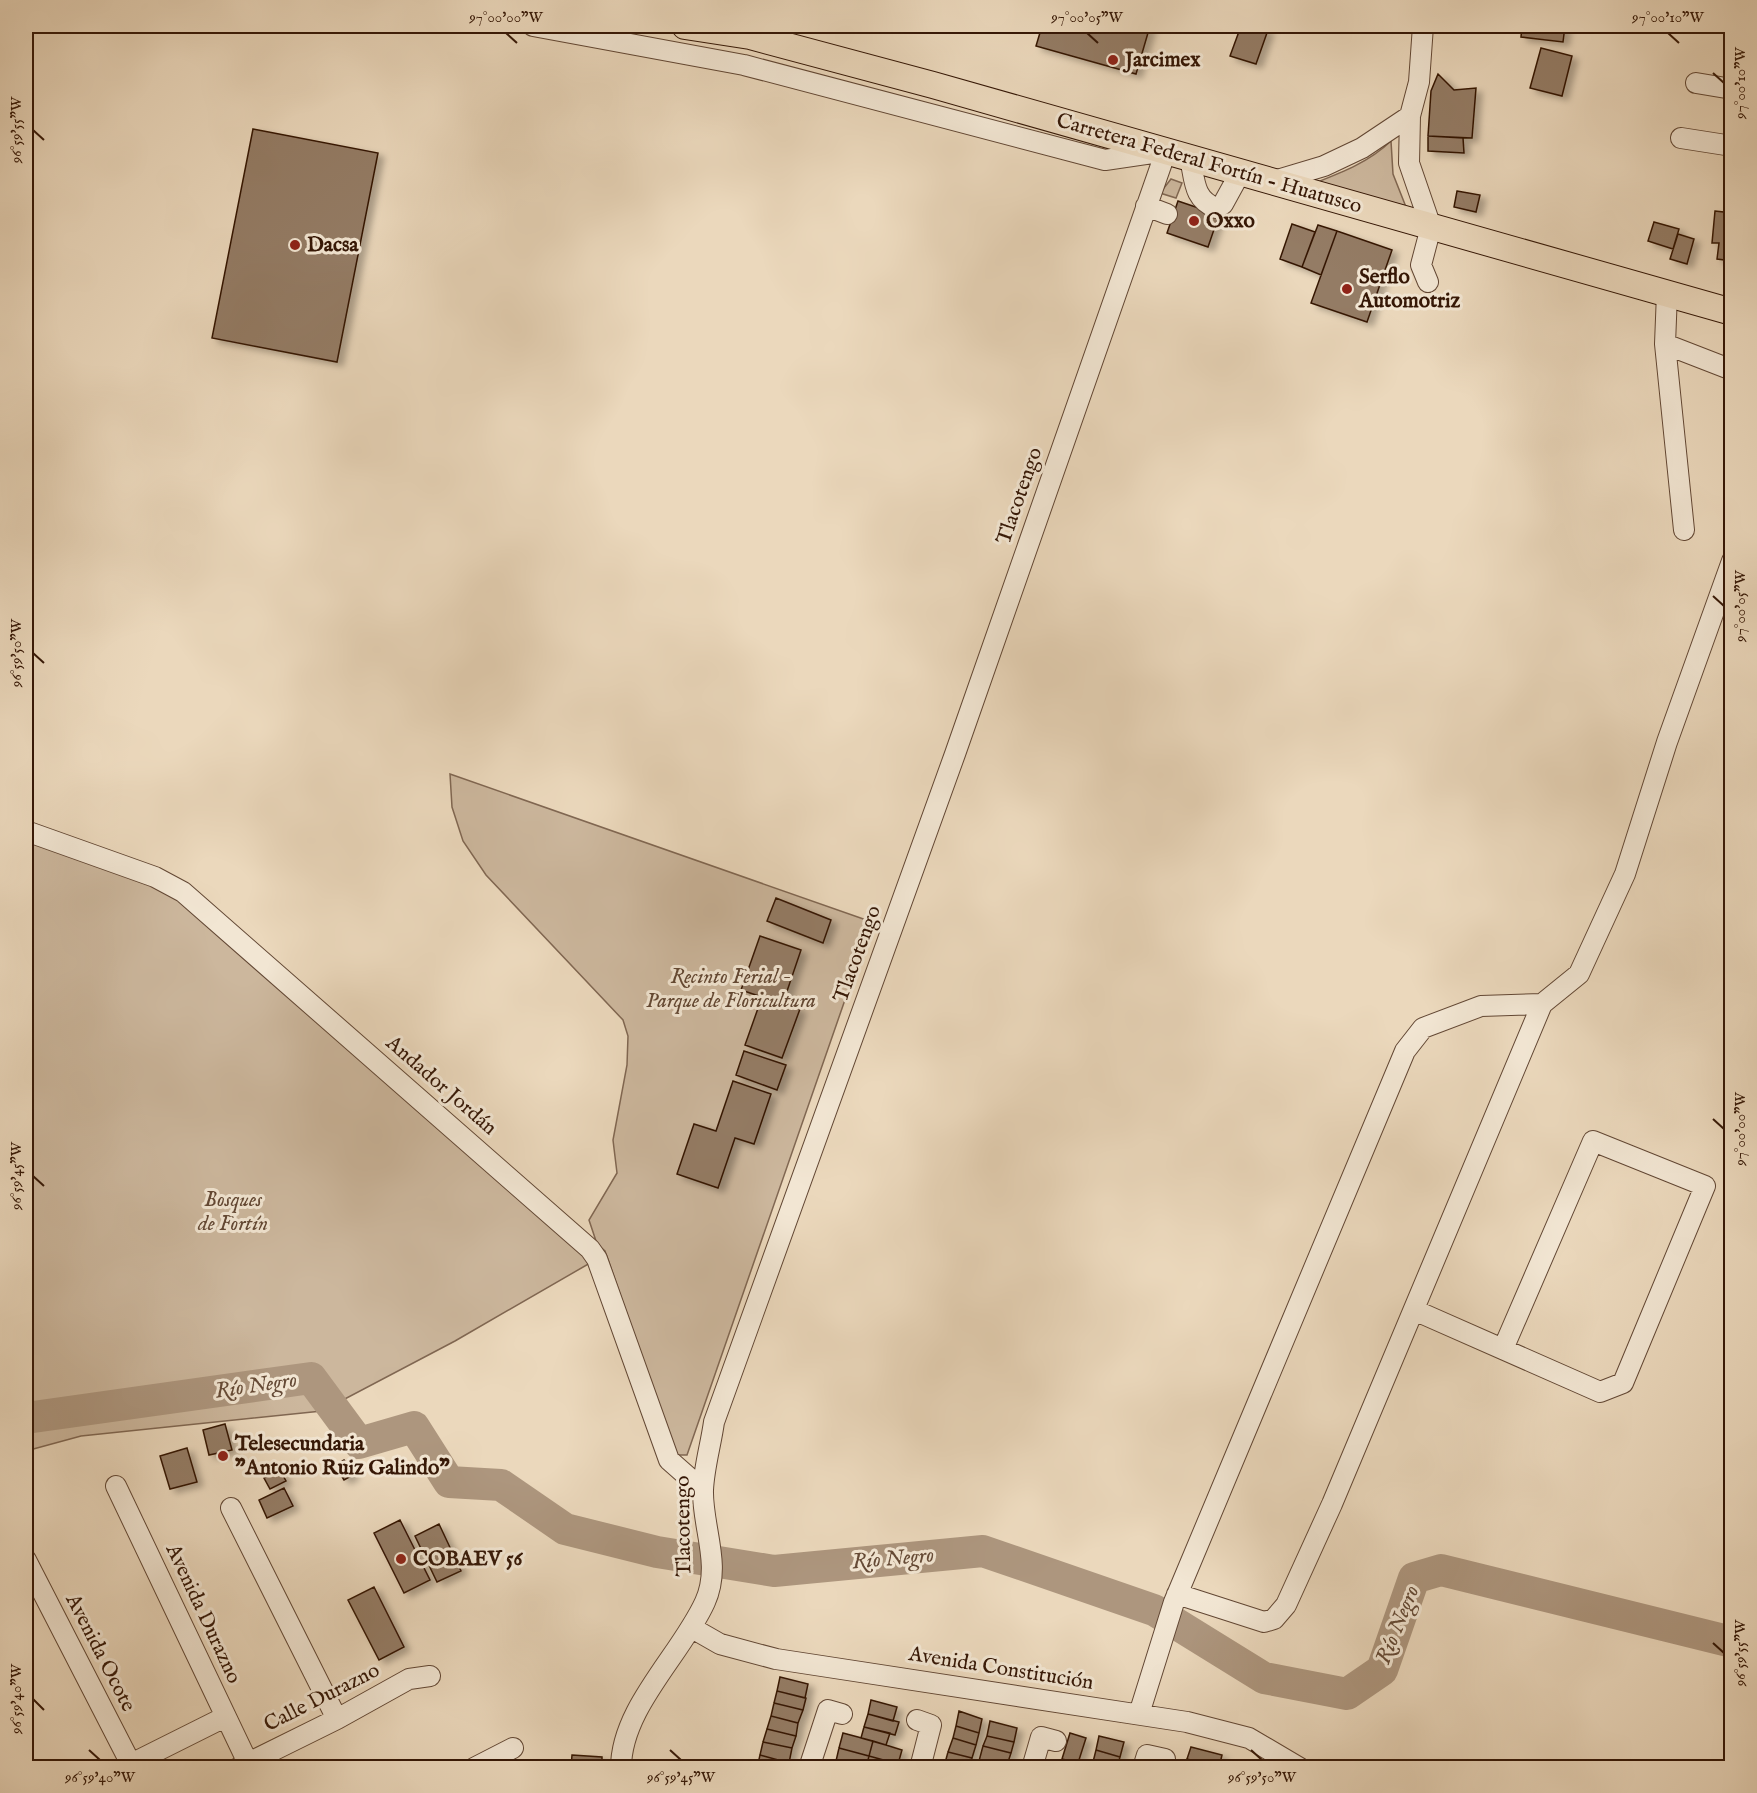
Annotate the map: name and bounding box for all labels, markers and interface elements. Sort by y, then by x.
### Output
text: 97°00'00"W [468,8,544,27]
text: 97°00'05"W [1050,8,1124,27]
text: 97°00'10"W [1631,8,1705,27]
text: 97°00'10"W [1731,46,1750,120]
place label: Jarcimex [1122,47,1201,74]
marker: Jarcimex [1106,53,1120,67]
text: 96°59'55"W [7,96,26,164]
street label: Carretera Federal Fortín - Huatusco [1053,107,1365,221]
place label: Oxxo [1206,208,1256,235]
marker: Oxxo [1187,214,1201,228]
place label: Dacsa [307,232,359,259]
marker: Dacsa [288,238,302,252]
place label: Serflo Automotriz [1358,264,1461,315]
marker: Serflo Automotriz [1340,282,1354,296]
street label: Tlacotengo [991,444,1049,548]
text: 97°00'05"W [1731,569,1750,643]
text: 96°59'50"W [7,618,26,688]
street label: Tlacotengo [828,902,888,1006]
park label: Recinto Ferial - Parque de Floricultura [646,964,816,1015]
street label: Andador Jordán [379,1030,502,1142]
text: 97°00'00"W [1731,1091,1750,1167]
text: 96°59'45"W [7,1141,26,1211]
park label: Bosques de Fortín [197,1187,268,1238]
water label: Río Negro [213,1366,299,1406]
place label: Telesecundaria "Antonio Ruiz Galindo" [234,1431,450,1482]
marker: Telesecundaria "Antonio Ruiz Galindo" [216,1449,230,1463]
street label: Tlacotengo [670,1475,698,1577]
street label: Avenida Durazno [158,1539,247,1688]
water label: Río Negro [851,1541,935,1577]
place label: COBAEV 56 [413,1546,524,1573]
marker: COBAEV 56 [394,1552,408,1566]
water label: Río Negro [1370,1582,1426,1668]
street label: Avenida Ocote [58,1589,141,1717]
text: 96°59'55"W [1731,1619,1750,1687]
street label: Avenida Constitución [906,1641,1095,1697]
street label: Calle Durazno [260,1657,384,1739]
text: 96°59'40"W [7,1663,26,1735]
text: 96°59'40"W [64,1768,136,1787]
text: 96°59'45"W [646,1768,716,1787]
text: 96°59'50"W [1227,1768,1297,1787]

